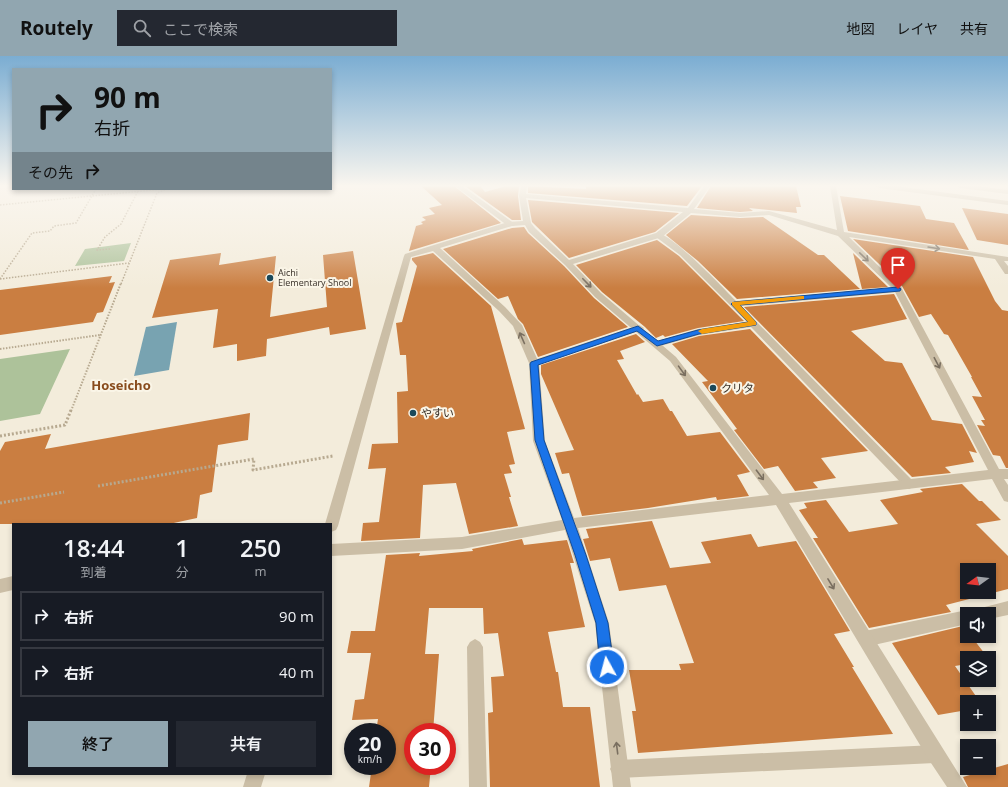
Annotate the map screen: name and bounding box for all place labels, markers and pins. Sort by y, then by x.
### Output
pin [881,248,915,289]
place label: Aichi Elementary Shool [278,266,352,289]
marker: Aichi Elementary Shool [265,273,275,283]
place label: クリタ [721,380,754,395]
marker: クリタ [708,383,718,393]
place label: やすい [421,405,454,420]
marker: やすい [408,408,418,418]

